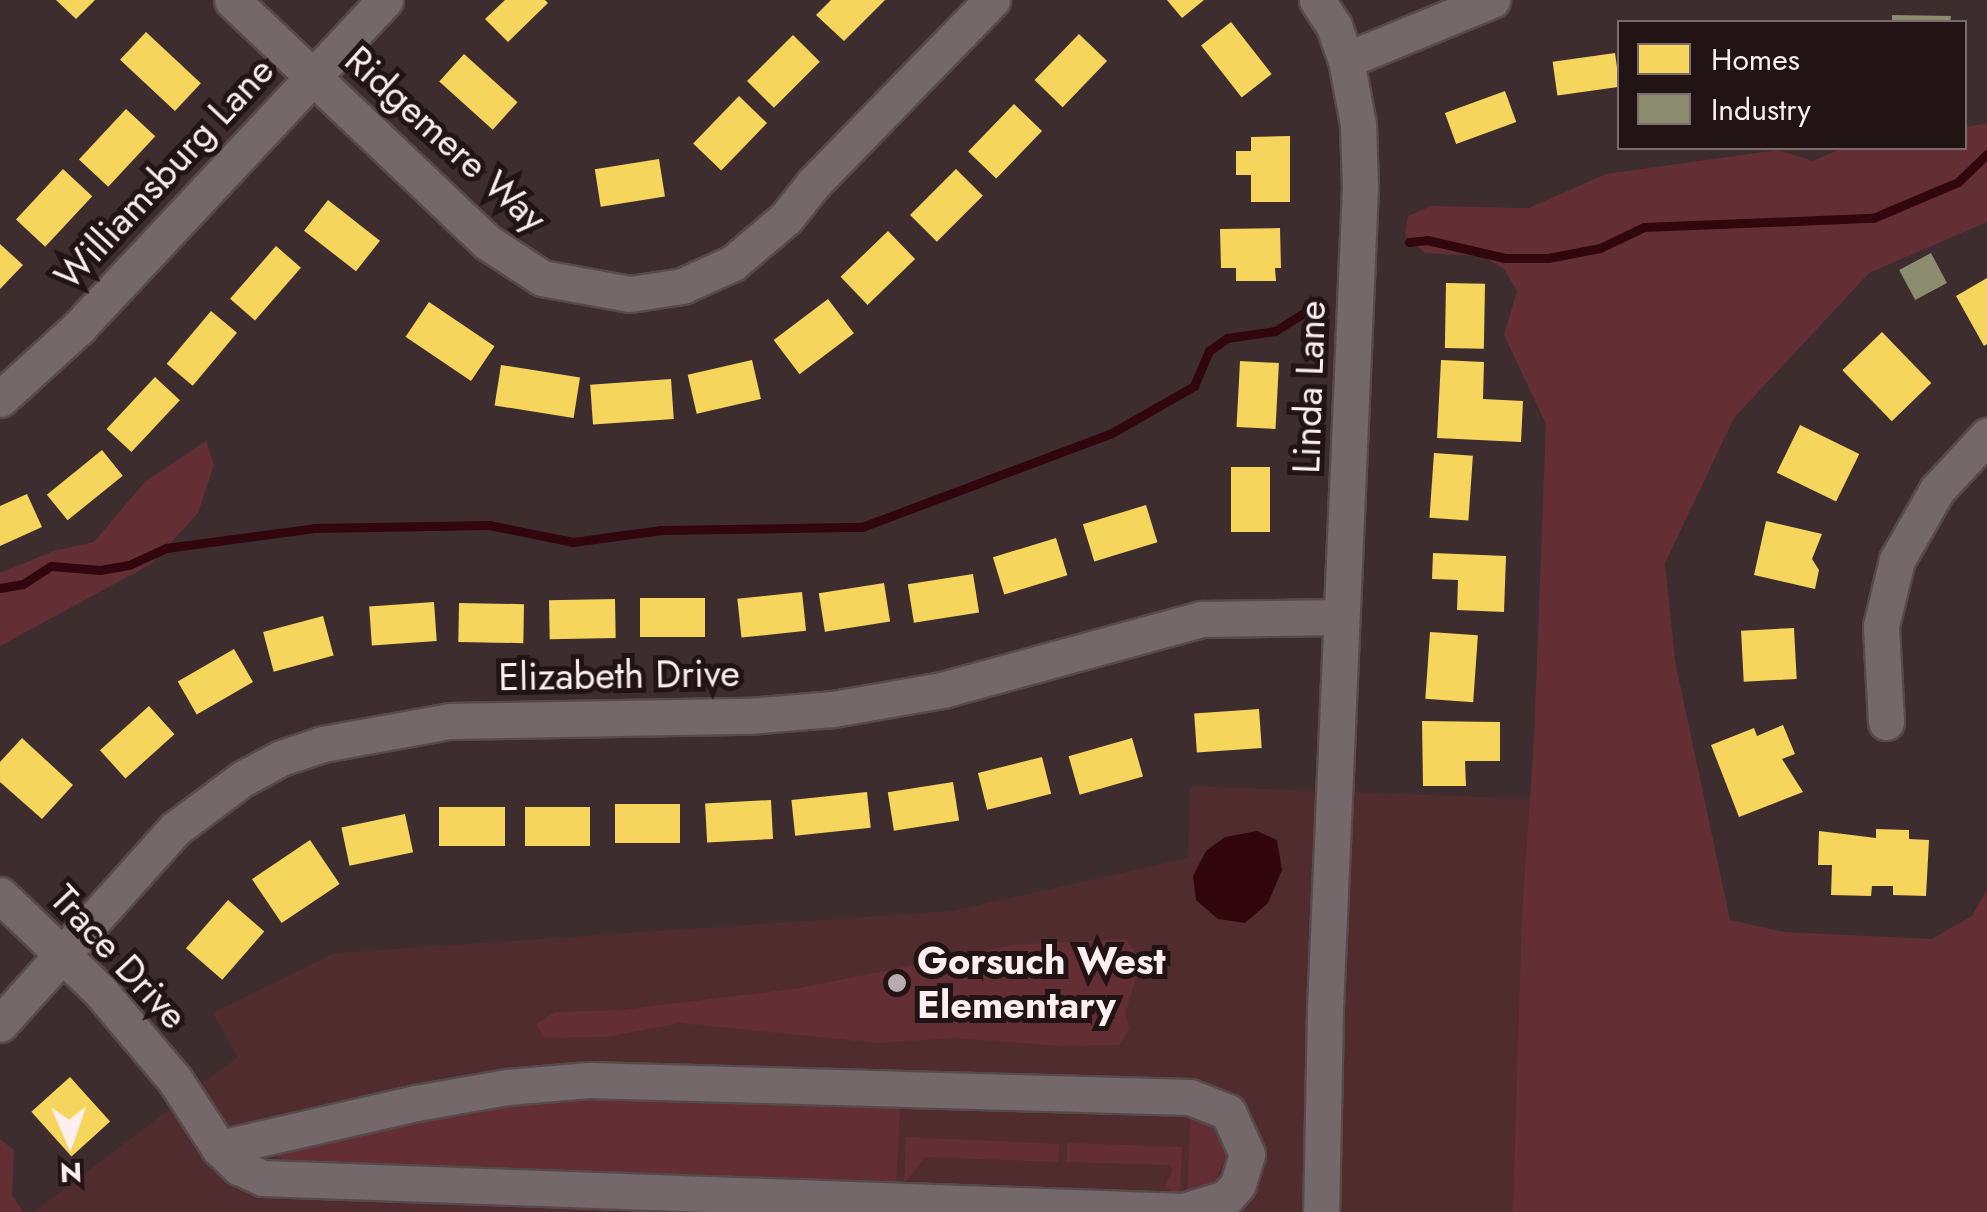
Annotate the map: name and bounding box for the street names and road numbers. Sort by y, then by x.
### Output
street label: Ridgemere Way [336,37,556,241]
street label: Williamsburg Lane [45,48,283,298]
street label: Linda Lane [1283,300,1335,474]
street label: Elizabeth Drive [498,650,740,700]
street label: Trace Drive [41,876,197,1038]

